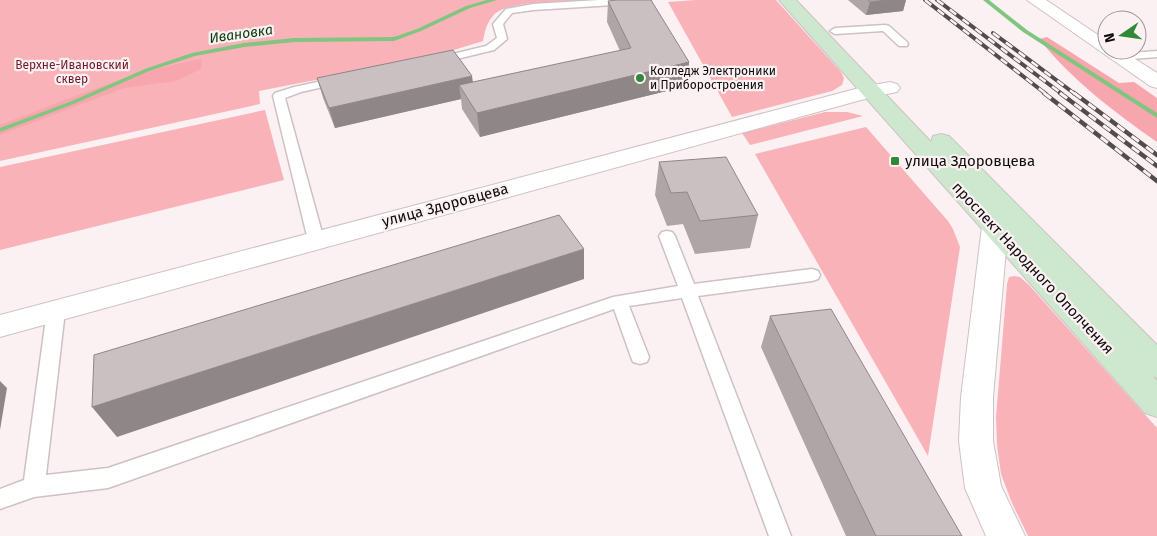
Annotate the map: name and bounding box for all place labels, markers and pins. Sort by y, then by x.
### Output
place label: Колледж Электроники и Приборостроения [650,64,776,92]
marker: Колледж Электроники и Приборостроения [634,72,646,84]
place label: улица Здоровцева [905,152,1035,170]
marker: улица Здоровцева [889,155,901,167]

